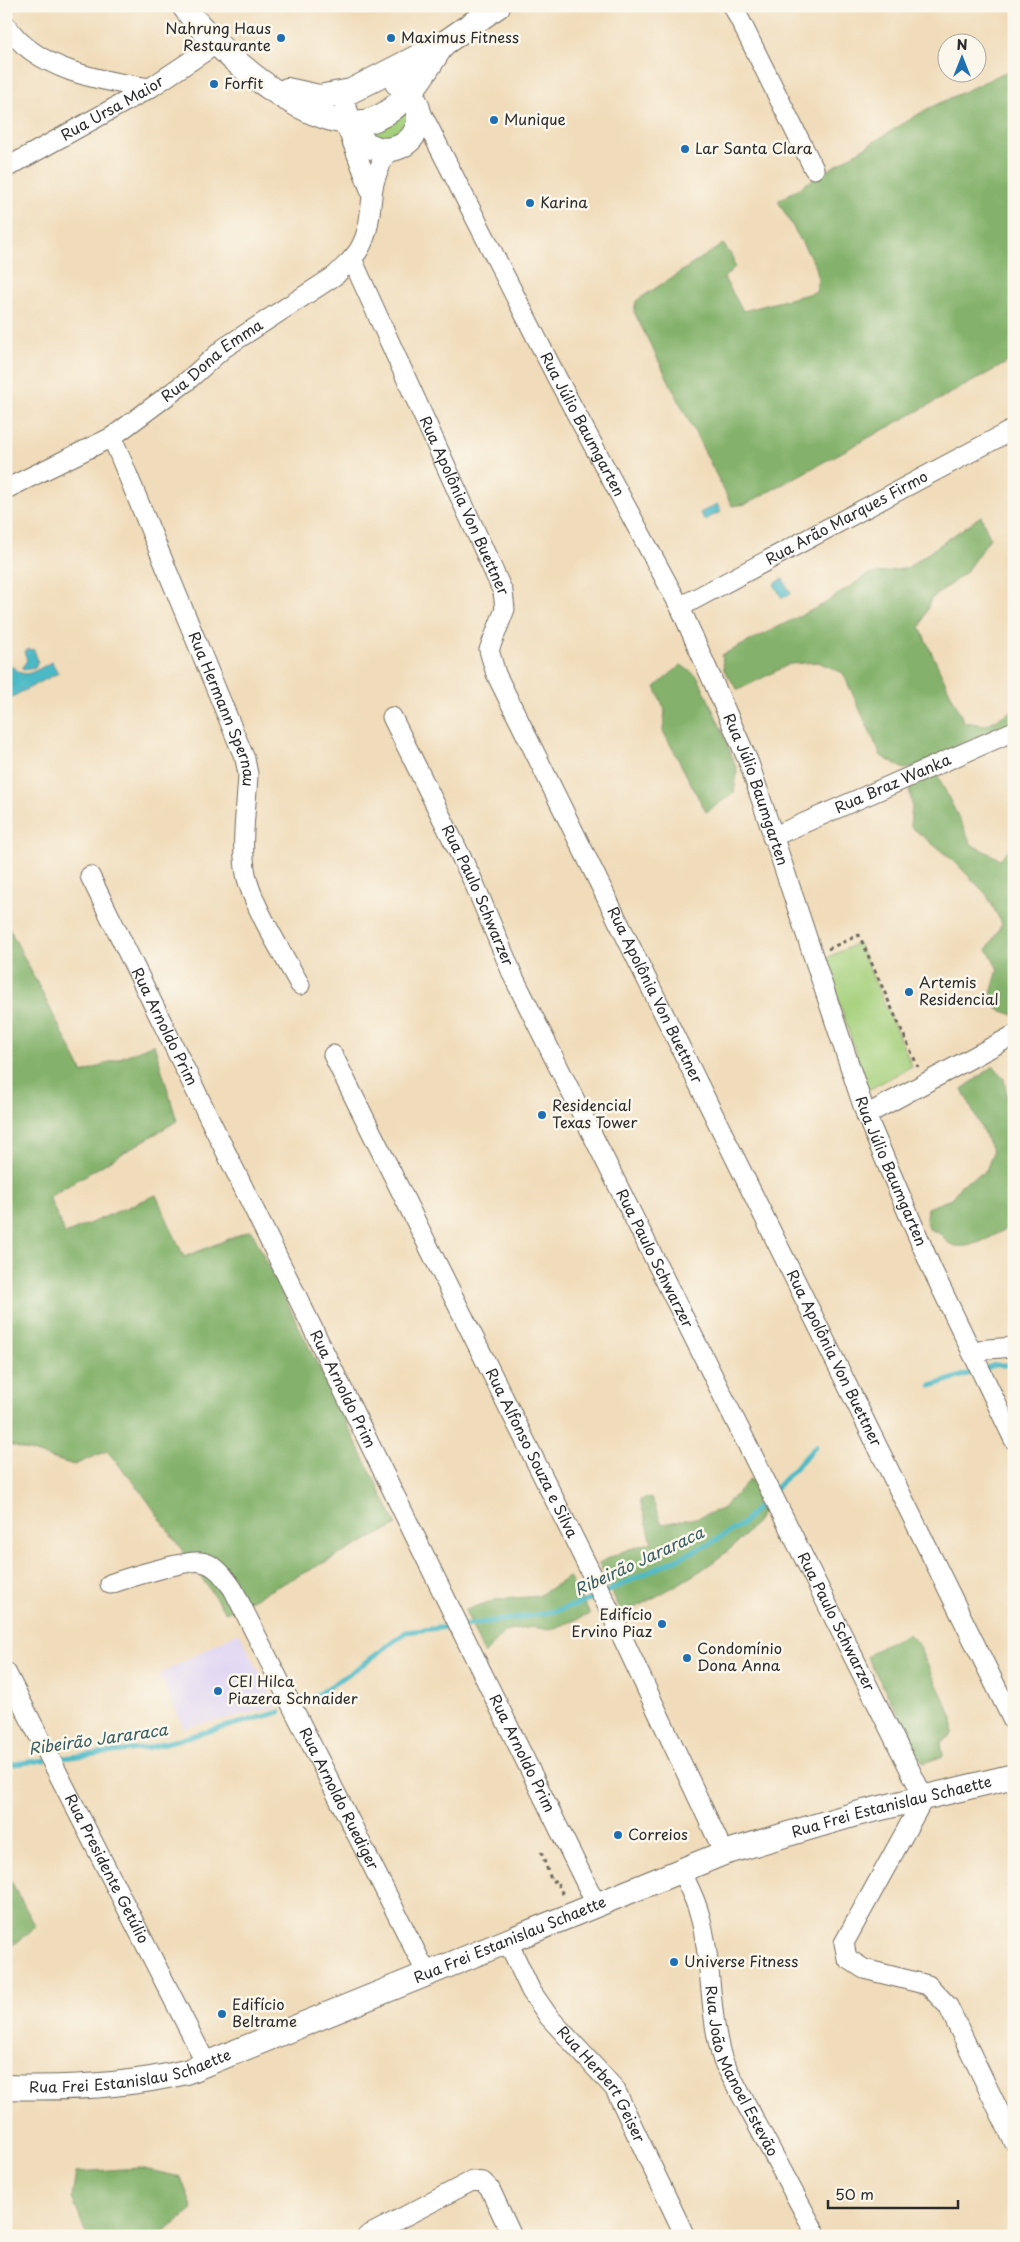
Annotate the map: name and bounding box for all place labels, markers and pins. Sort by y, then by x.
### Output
place label: Nahrung Haus Restaurante [165,16,271,56]
place label: Maximus Fitness [401,25,519,48]
marker: Nahrung Haus Restaurante [275,32,287,44]
marker: Maximus Fitness [385,32,397,44]
place label: Forfit [224,71,263,94]
marker: Forfit [208,78,220,90]
place label: Munique [504,107,566,130]
marker: Munique [488,114,500,126]
place label: Lar Santa Clara [695,136,813,159]
marker: Lar Santa Clara [679,143,691,155]
place label: Karina [540,190,588,213]
marker: Karina [524,197,536,209]
place label: Artemis Residencial [919,970,999,1010]
marker: Artemis Residencial [903,986,915,998]
place label: Residencial Texas Tower [552,1093,638,1133]
marker: Residencial Texas Tower [536,1109,548,1121]
place label: Edifício Ervino Piaz [571,1602,652,1642]
marker: Edifício Ervino Piaz [656,1618,668,1630]
place label: Condomínio Dona Anna [697,1636,782,1676]
marker: Condomínio Dona Anna [681,1652,693,1664]
place label: CEI Hilca Piazera Schnaider [228,1669,358,1709]
marker: CEI Hilca Piazera Schnaider [212,1685,224,1697]
place label: Correios [628,1822,688,1845]
marker: Correios [612,1829,624,1841]
place label: Universe Fitness [684,1949,798,1972]
marker: Universe Fitness [668,1956,680,1968]
place label: Edifício Beltrame [232,1992,297,2032]
marker: Edifício Beltrame [216,2008,228,2020]

